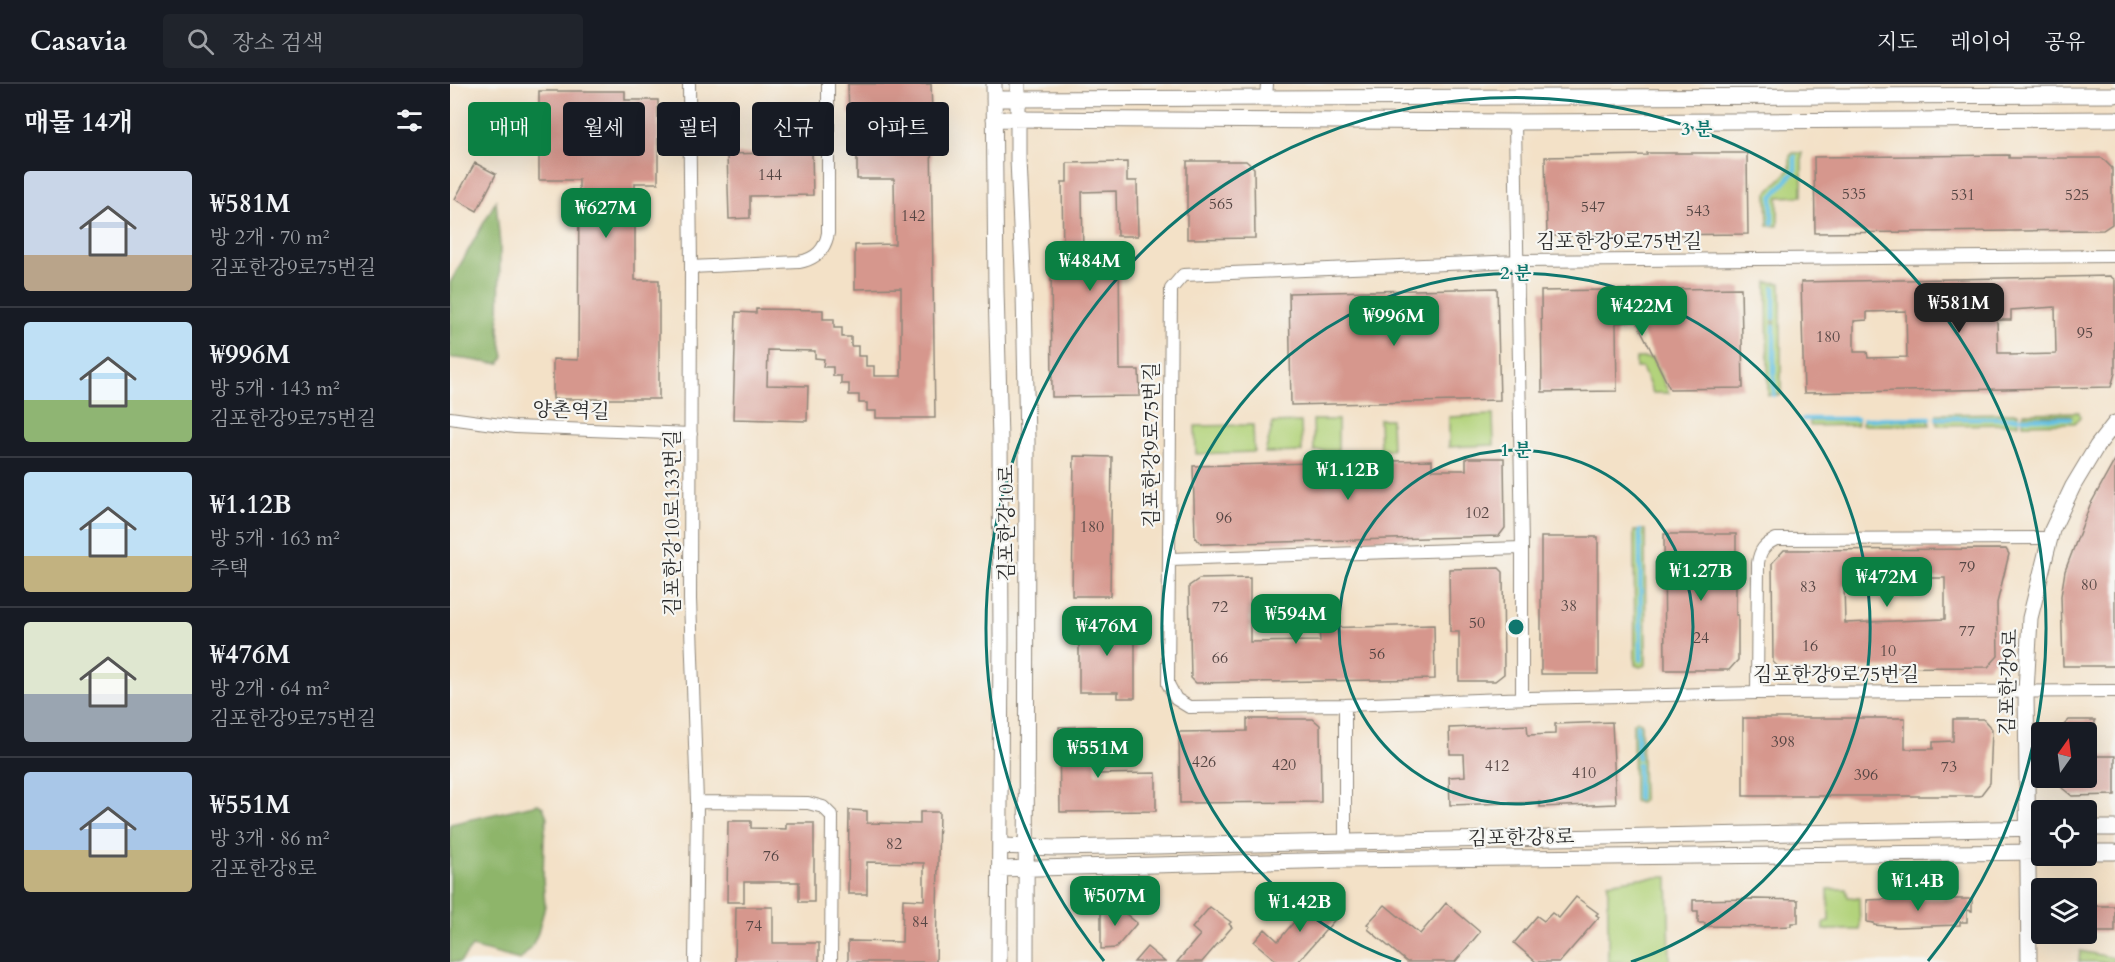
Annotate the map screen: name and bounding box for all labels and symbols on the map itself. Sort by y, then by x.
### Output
text: 3 분 [1681,117,1713,142]
house number: 144 [758,164,782,186]
house number: 535 [1842,183,1866,205]
house number: 531 [1951,184,1975,206]
house number: 525 [2065,184,2089,206]
pin: ₩627M [564,188,648,239]
house number: 565 [1209,193,1233,215]
house number: 547 [1581,196,1605,218]
house number: 543 [1686,200,1710,222]
house number: 142 [901,205,925,227]
street label: 김포한강9로75번길 [1536,228,1702,255]
pin: ₩484M [1048,241,1132,292]
text: 2 분 [1500,261,1532,286]
pin: ₩581M [1917,283,2001,334]
pin: ₩422M [1600,286,1684,337]
pin: ₩996M [1352,296,1436,347]
house number: 95 [2077,322,2093,344]
house number: 180 [1816,326,1840,348]
street label: 김포한강9로75번길 [1138,362,1165,528]
street label: 양촌역길 [532,396,610,425]
street label: 김포한강10로133번길 [659,430,686,616]
text: 1 분 [1500,438,1532,463]
pin: ₩1.12B [1299,450,1397,501]
street label: 김포한강10로 [993,464,1020,582]
house number: 102 [1465,502,1489,524]
house number: 96 [1216,507,1232,529]
house number: 180 [1080,516,1104,538]
pin: ₩1.27B [1652,551,1750,602]
house number: 79 [1959,556,1975,578]
pin: ₩472M [1845,557,1929,608]
house number: 80 [2081,574,2097,596]
house number: 83 [1800,576,1816,598]
pin: ₩594M [1254,594,1338,645]
house number: 38 [1561,595,1577,617]
house number: 72 [1212,596,1228,618]
pin: ₩476M [1065,606,1149,657]
house number: 50 [1469,612,1485,634]
centre of rings [1506,617,1526,637]
house number: 77 [1959,620,1975,642]
house number: 24 [1693,627,1709,649]
street label: 김포한강9로 [1993,628,2024,736]
house number: 16 [1802,635,1818,657]
house number: 10 [1880,640,1896,662]
house number: 56 [1369,643,1385,665]
house number: 66 [1212,647,1228,669]
street label: 김포한강9로75번길 [1753,661,1919,688]
north arrow [2031,722,2097,788]
pin: ₩551M [1056,728,1140,779]
house number: 398 [1771,731,1795,753]
house number: 426 [1192,751,1216,773]
house number: 420 [1272,754,1296,776]
house number: 412 [1485,755,1509,777]
house number: 73 [1941,756,1957,778]
house number: 410 [1572,762,1596,784]
house number: 396 [1854,764,1878,786]
street label: 김포한강8로 [1467,823,1575,852]
house number: 82 [886,833,902,855]
house number: 76 [763,845,779,867]
pin: ₩1.4B [1876,861,1960,912]
pin: ₩507M [1073,876,1157,927]
pin: ₩1.42B [1251,882,1349,933]
house number: 84 [912,911,928,933]
house number: 74 [746,915,762,937]

